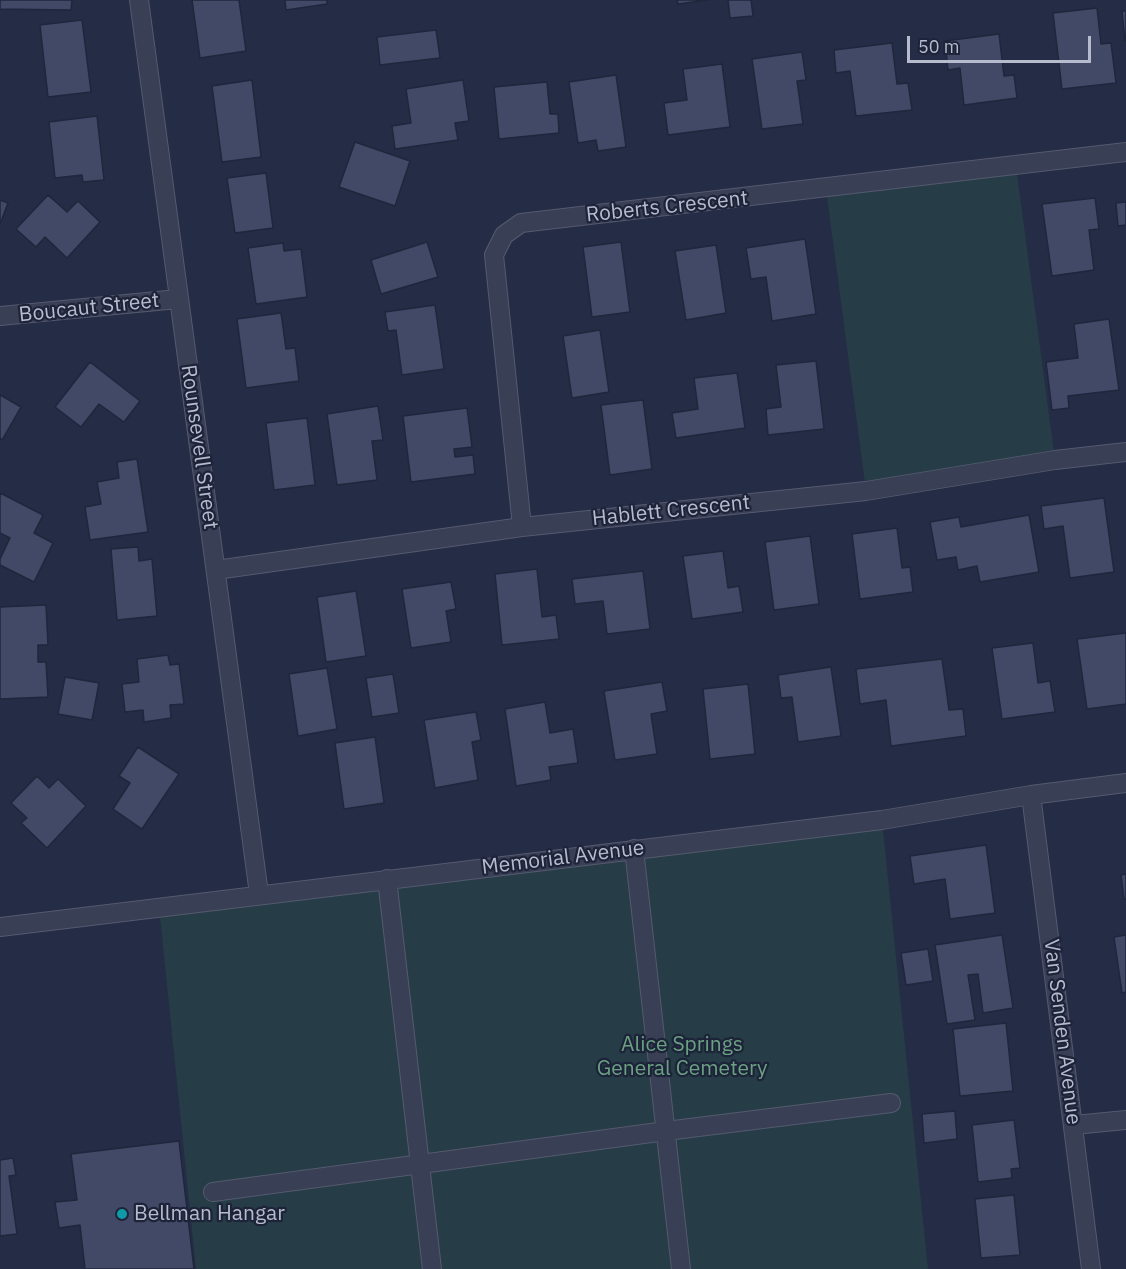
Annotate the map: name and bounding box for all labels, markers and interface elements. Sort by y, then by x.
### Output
scale bar [910,24,1094,62]
text: 50 m [918,35,960,58]
street label: Roberts Crescent [585,186,749,228]
street label: Boucaut Street [18,288,160,328]
street label: Rounsevell Street [175,363,223,531]
street label: Hablett Crescent [591,490,751,532]
street label: Memorial Avenue [480,836,646,880]
street label: Van Senden Avenue [1038,938,1086,1126]
park label: Alice Springs General Cemetery [597,1032,767,1082]
place label: Bellman Hangar [134,1201,285,1227]
marker: Bellman Hangar [115,1207,129,1221]

